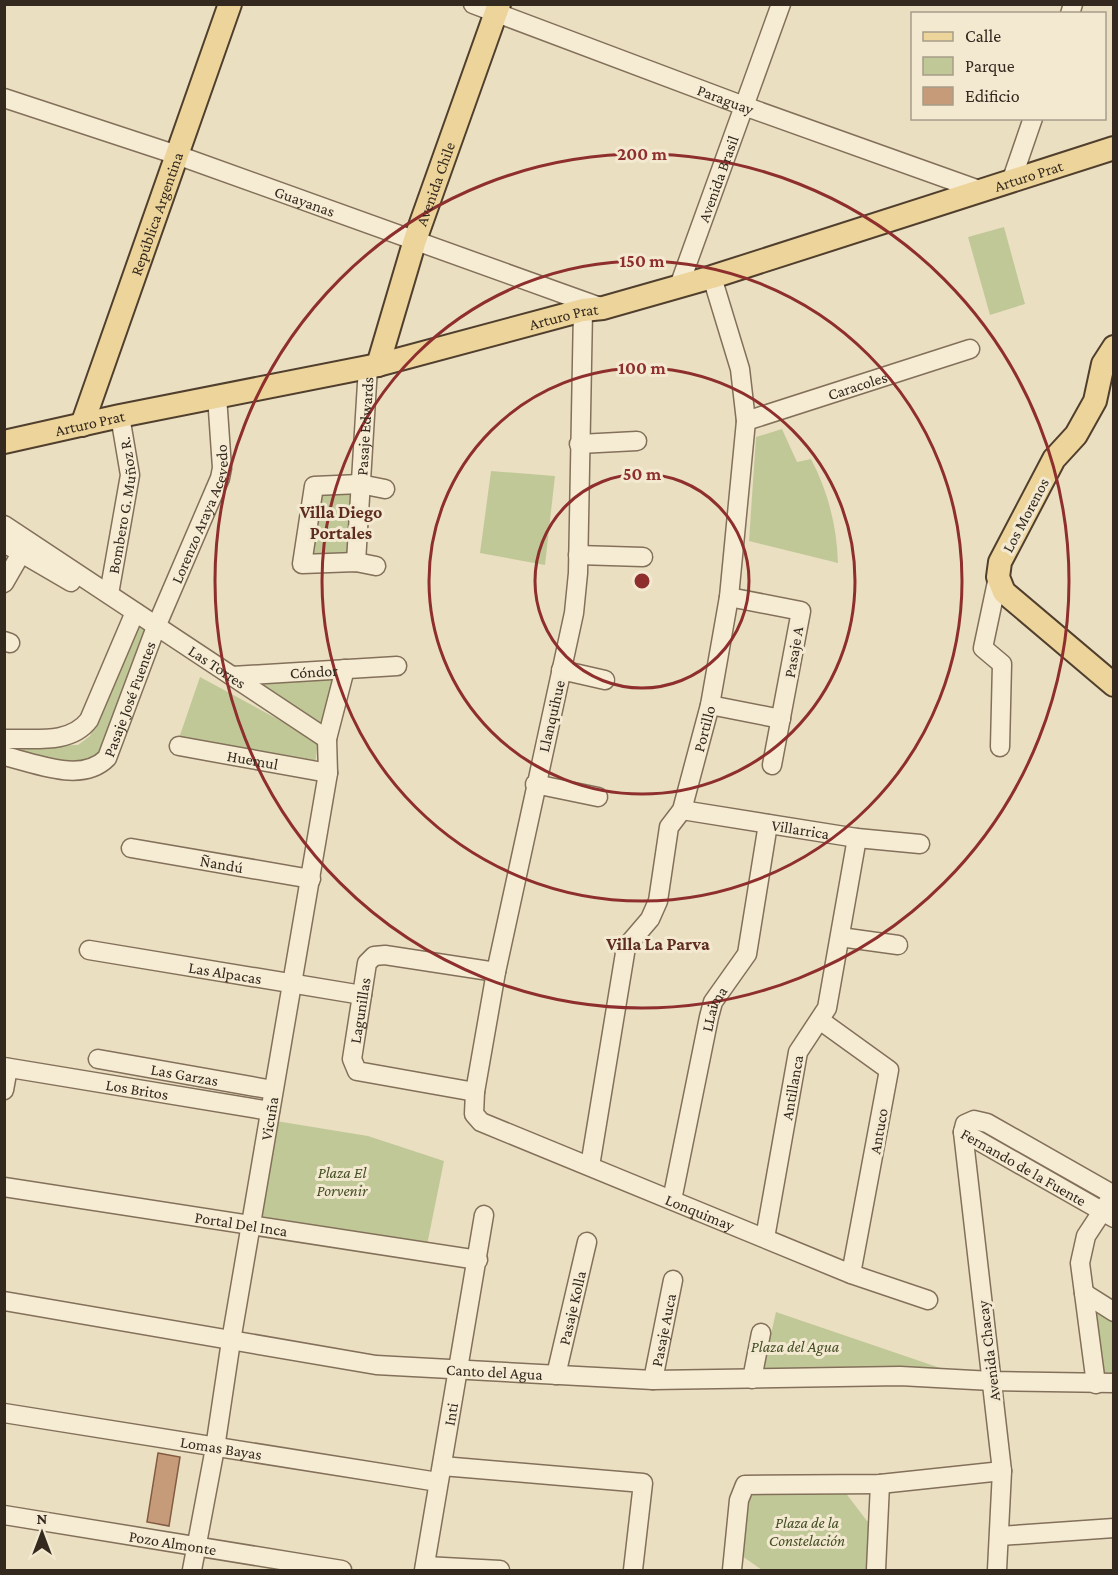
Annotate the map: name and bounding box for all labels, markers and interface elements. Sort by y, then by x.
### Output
legend [911,12,1106,120]
text: Calle [965,26,1001,46]
text: Parque [965,56,1015,76]
street label: Paraguay [695,81,757,119]
text: Edificio [965,86,1020,106]
street label: Avenida Brasil [695,133,742,225]
street label: Avenida Chile [413,140,458,228]
text: 200 m [617,144,668,164]
street label: República Argentina [127,149,186,278]
street label: Arturo Prat [992,157,1066,195]
street label: Guayanas [272,183,337,220]
text: 150 m [619,251,665,271]
street label: Arturo Prat [527,300,600,333]
text: 100 m [618,358,666,378]
street label: Caracoles [826,368,889,403]
street label: Pasaje Edwards [353,376,376,476]
street label: Arturo Prat [54,407,127,439]
street label: Bombero G. Muñoz R. [105,436,139,575]
street label: Lorenzo Araya Acevedo [168,444,231,586]
text: 50 m [623,464,662,484]
street label: Los Morenos [999,475,1052,555]
district label: Villa Diego Portales [299,502,382,543]
centre of rings [632,571,652,591]
street label: Pasaje A [781,624,808,679]
street label: Pasaje José Fuentes [100,639,159,759]
street label: Las Torres [185,642,249,692]
street label: Cóndor [289,662,339,681]
street label: Llanquihue [535,679,569,754]
street label: Portillo [690,704,719,754]
street label: Huemul [226,747,280,773]
street label: Villarrica [770,816,831,843]
street label: Ñandú [199,852,245,876]
district label: Villa La Parva [605,934,710,954]
street label: Las Alpacas [187,959,263,987]
street label: Lagunillas [347,976,374,1045]
street label: LLaima [698,982,731,1033]
street label: Antillanca [778,1053,806,1121]
street label: Las Garzas [149,1061,220,1089]
street label: Los Britos [105,1076,170,1103]
street label: Vicuña [257,1095,282,1142]
street label: Antuco [866,1107,891,1155]
street label: Fernando de la Fuente [958,1125,1089,1209]
park label: Plaza El Porvenir [316,1164,368,1199]
street label: Lonquimay [663,1191,737,1235]
street label: Portal Del Inca [194,1209,289,1240]
street label: Pasaje Kolla [555,1269,589,1347]
street label: Pasaje Auca [648,1291,679,1368]
street label: Avenida Chacay [974,1299,1004,1402]
park label: Plaza del Agua [751,1338,840,1356]
street label: Canto del Agua [446,1361,544,1383]
street label: Inti [441,1402,461,1427]
street label: Lomas Bayas [179,1433,263,1463]
north arrow [12,1503,72,1563]
text: N [37,1510,48,1527]
park label: Plaza de la Constelación [769,1514,845,1549]
street label: Pozo Almonte [128,1527,218,1558]

